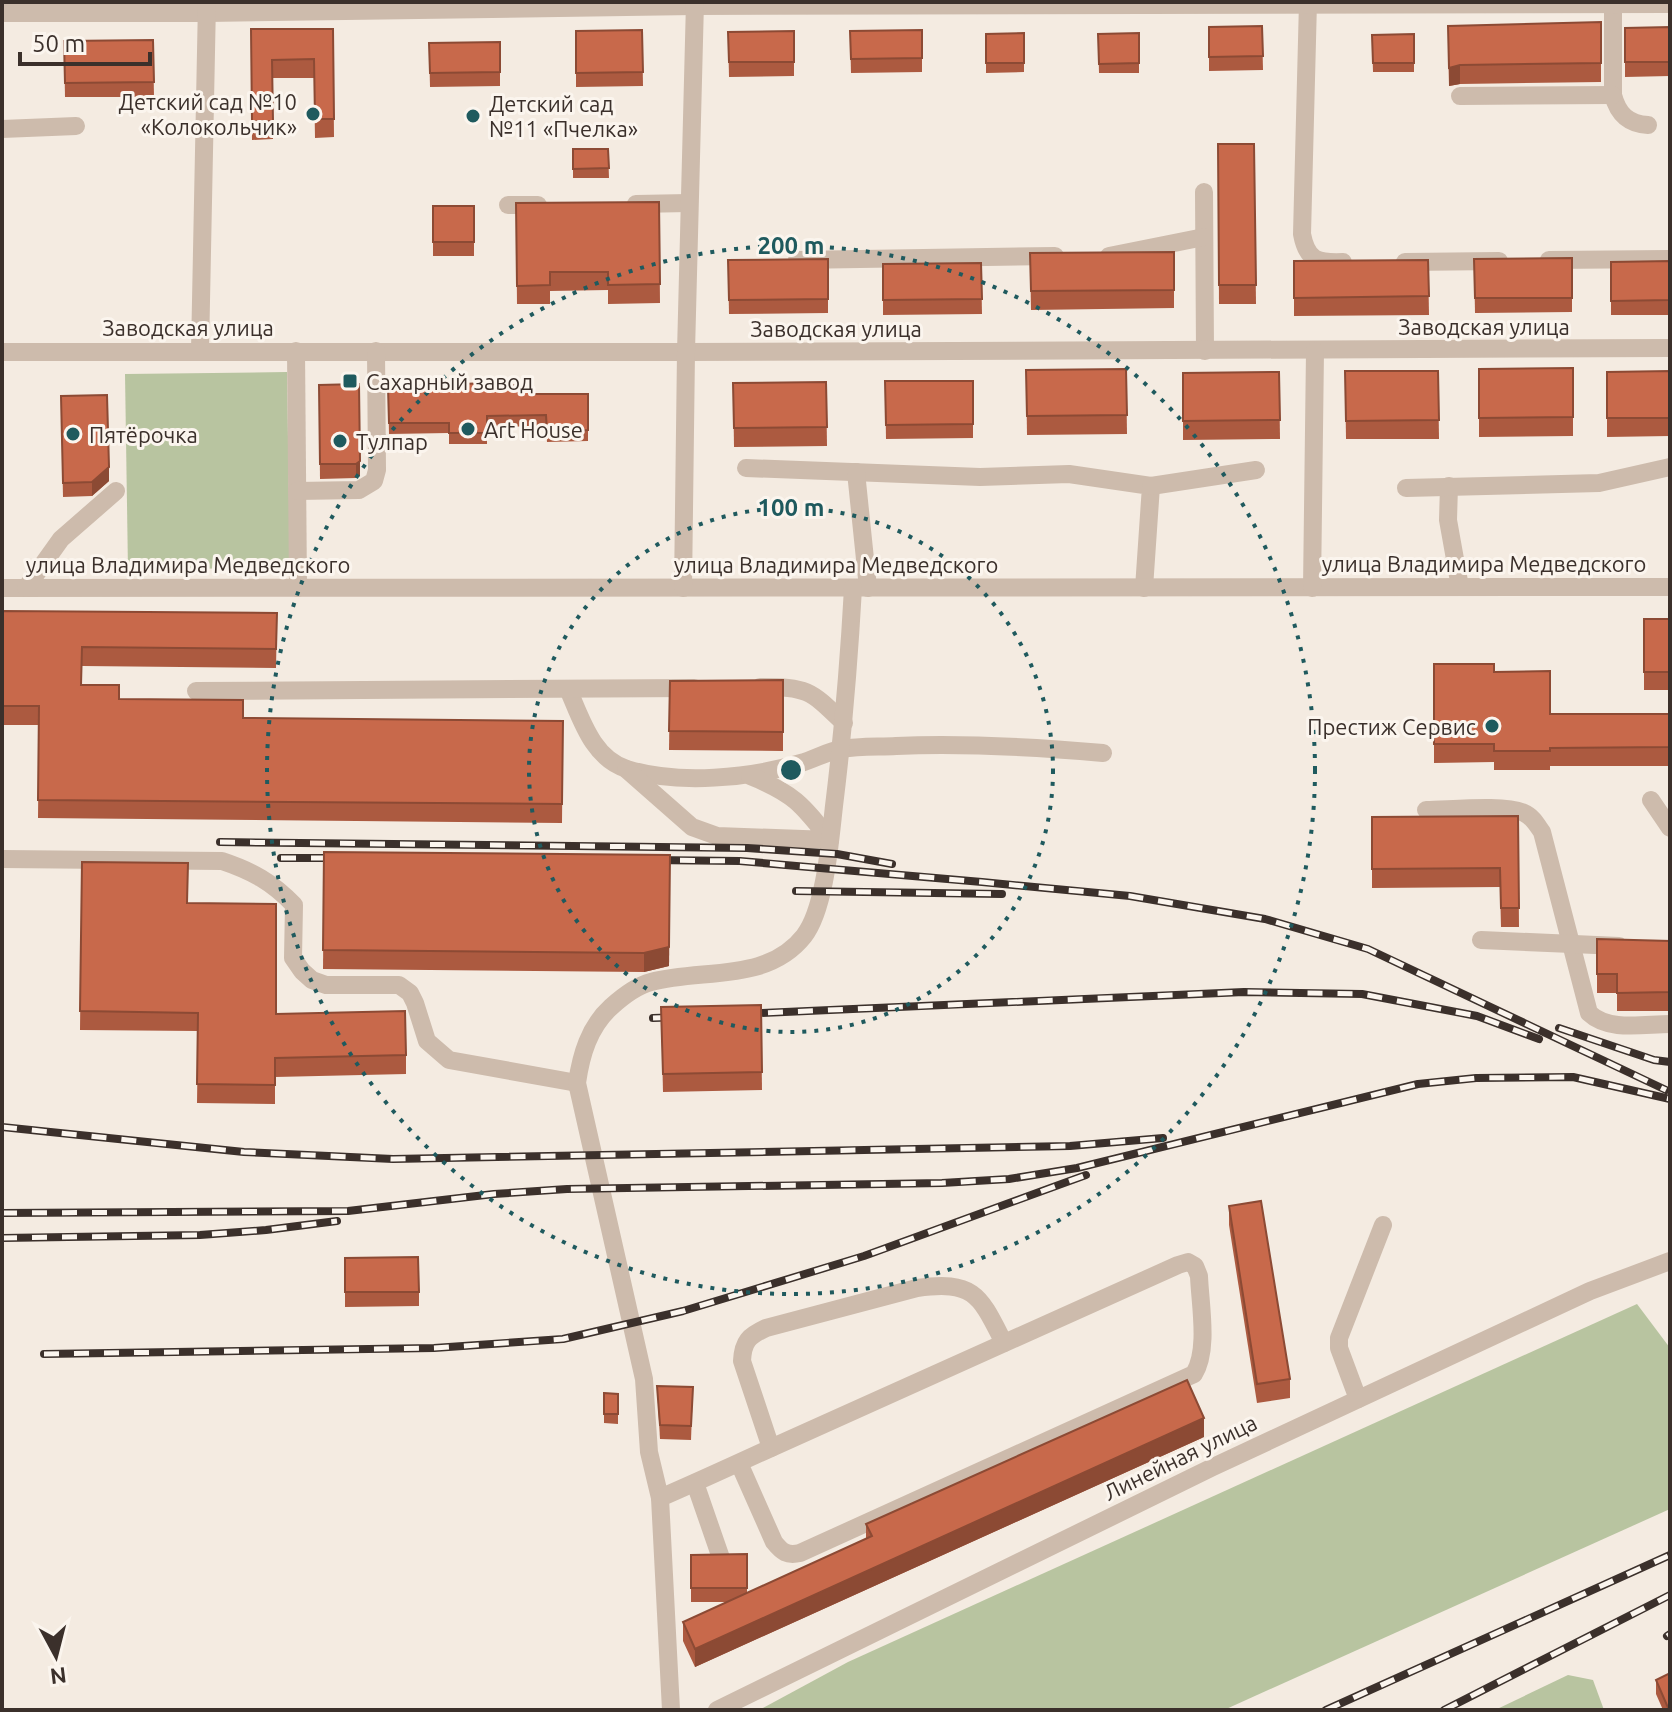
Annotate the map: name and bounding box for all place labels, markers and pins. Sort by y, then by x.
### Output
place label: Детский сад №10 «Колокольчик» [119,89,297,139]
place label: Детский сад №11 «Пчелка» [489,91,638,141]
marker: Детский сад №10 «Колокольчик» [304,105,322,123]
marker: Детский сад №11 «Пчелка» [464,107,482,125]
place label: Сахарный завод [366,369,533,394]
marker: Сахарный завод [341,372,359,390]
place label: Art House [484,417,583,442]
marker: Art House [459,420,477,438]
place label: Пятёрочка [89,422,198,447]
marker: Пятёрочка [64,425,82,443]
place label: Тулпар [356,429,428,454]
marker: Тулпар [331,432,349,450]
place label: Престиж Сервис [1307,714,1476,739]
marker: Престиж Сервис [1483,717,1501,735]
centre of rings [777,756,805,784]

